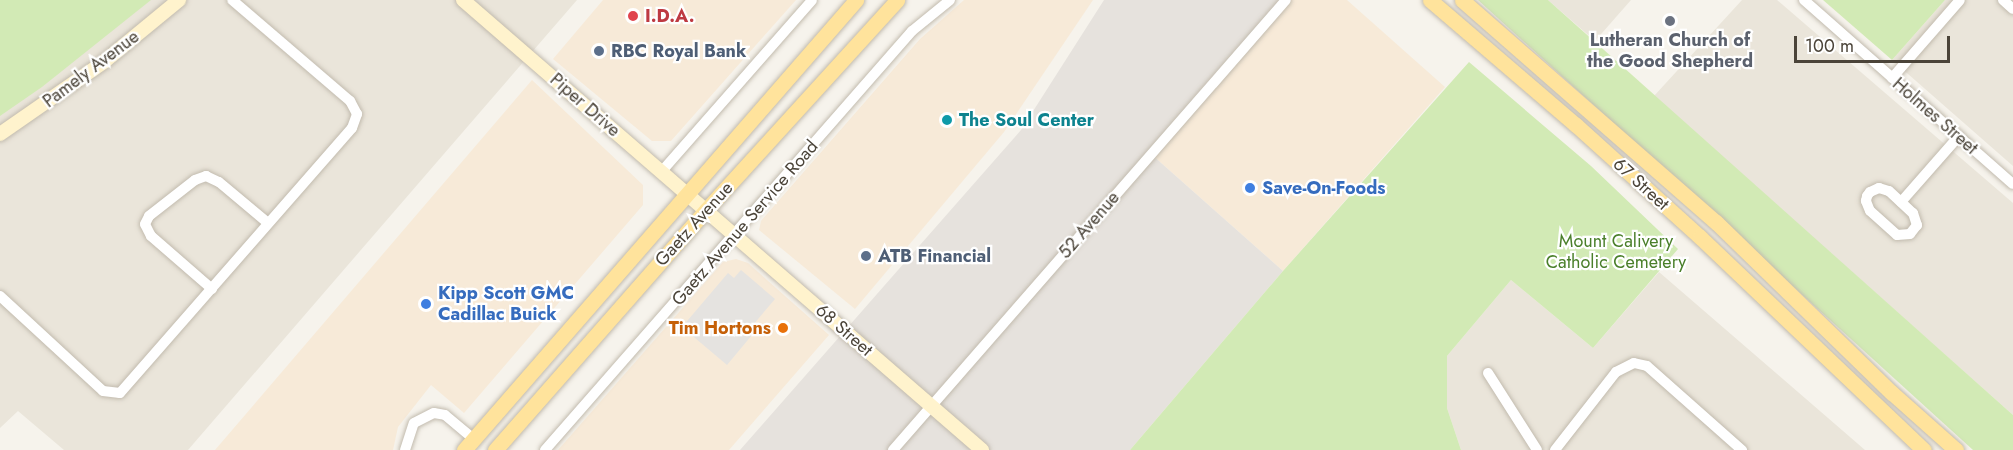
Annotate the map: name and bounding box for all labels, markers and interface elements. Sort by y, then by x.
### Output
place label: I.D.A. [645,5,695,27]
marker: I.D.A. [626,9,640,23]
marker: Lutheran Church of the Good Shepherd [1663,14,1677,28]
scale bar [1797,24,1953,62]
street label: Pamely Avenue [39,26,143,112]
place label: Lutheran Church of the Good Shepherd [1587,30,1753,72]
text: 100 m [1805,33,1854,59]
place label: RBC Royal Bank [611,40,746,62]
marker: RBC Royal Bank [592,44,606,58]
street label: Piper Drive [546,69,624,141]
street label: Holmes Street [1888,73,1982,159]
place label: The Soul Center [959,109,1094,131]
marker: The Soul Center [940,113,954,127]
street label: Gaetz Avenue Service Road [667,136,823,310]
street label: 67 Street [1608,153,1674,215]
street label: Gaetz Avenue [651,177,737,271]
place label: Save-On-Foods [1262,177,1385,199]
marker: Save-On-Foods [1243,181,1257,195]
street label: 52 Avenue [1054,187,1124,263]
park label: Mount Calivery Catholic Cemetery [1546,231,1686,274]
place label: ATB Financial [878,245,991,267]
marker: ATB Financial [859,249,873,263]
place label: Kipp Scott GMC Cadillac Buick [438,283,574,326]
marker: Kipp Scott GMC Cadillac Buick [419,297,433,311]
street label: 68 Street [811,299,877,361]
place label: Tim Hortons [669,317,771,339]
marker: Tim Hortons [776,321,790,335]

